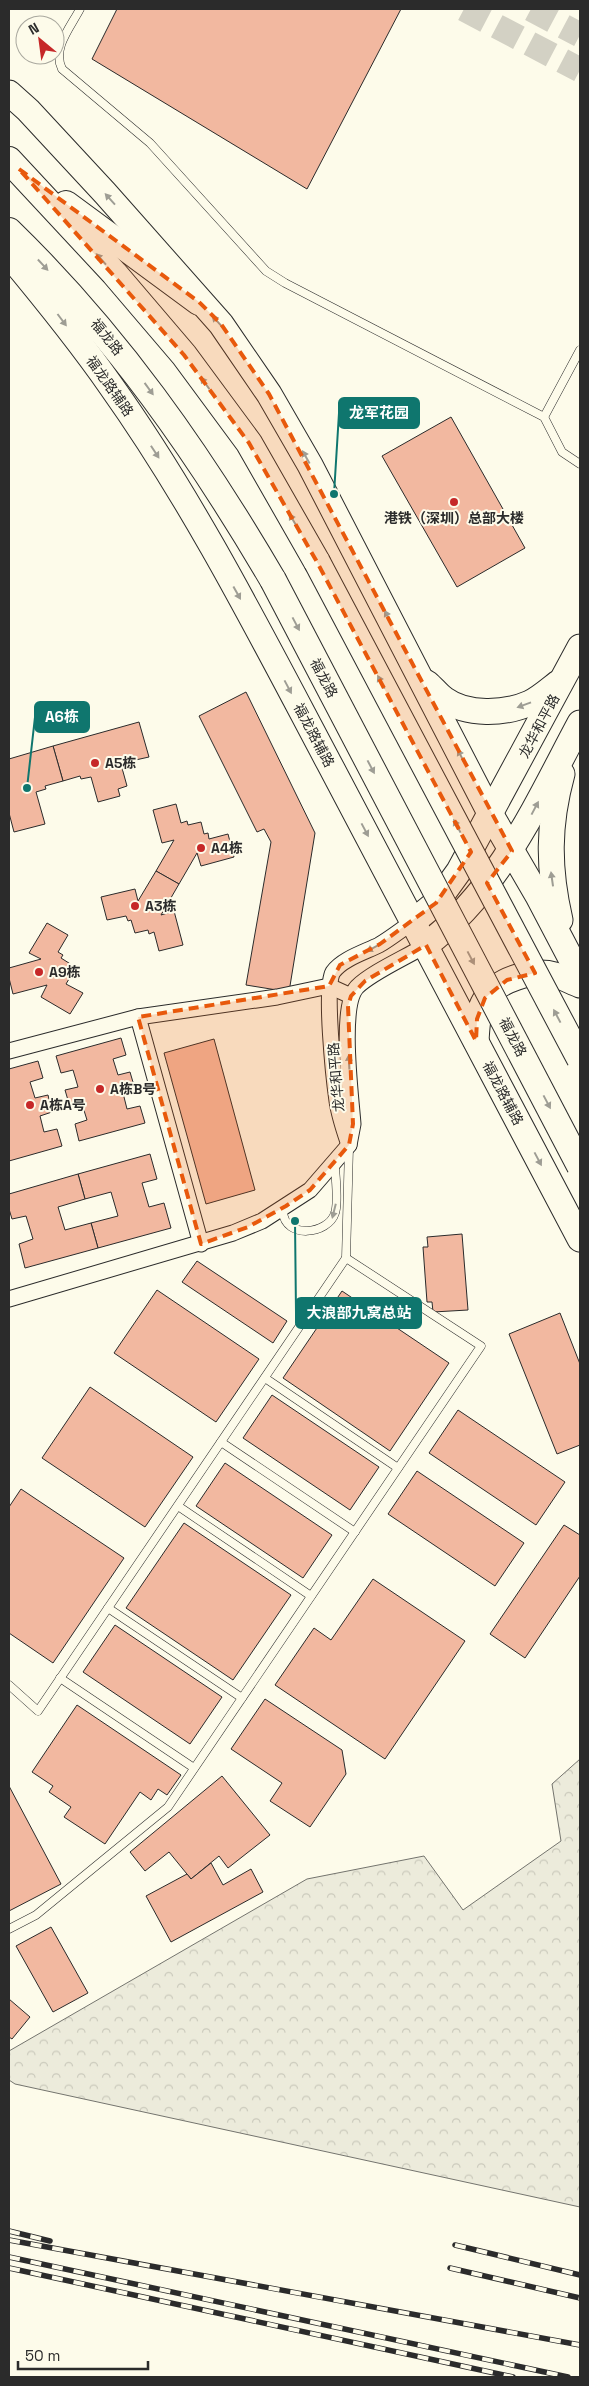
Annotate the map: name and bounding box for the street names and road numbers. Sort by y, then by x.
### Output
street label: 福龙路 [87,315,127,359]
street label: 福龙路辅路 [83,352,137,420]
street label: 福龙路 [306,655,342,701]
street label: 龙华和平路 [515,691,563,761]
street label: 福龙路辅路 [290,700,338,770]
street label: 福龙路 [495,1014,531,1060]
street label: 龙华和平路 [324,1041,348,1113]
street label: 福龙路辅路 [479,1058,527,1128]

